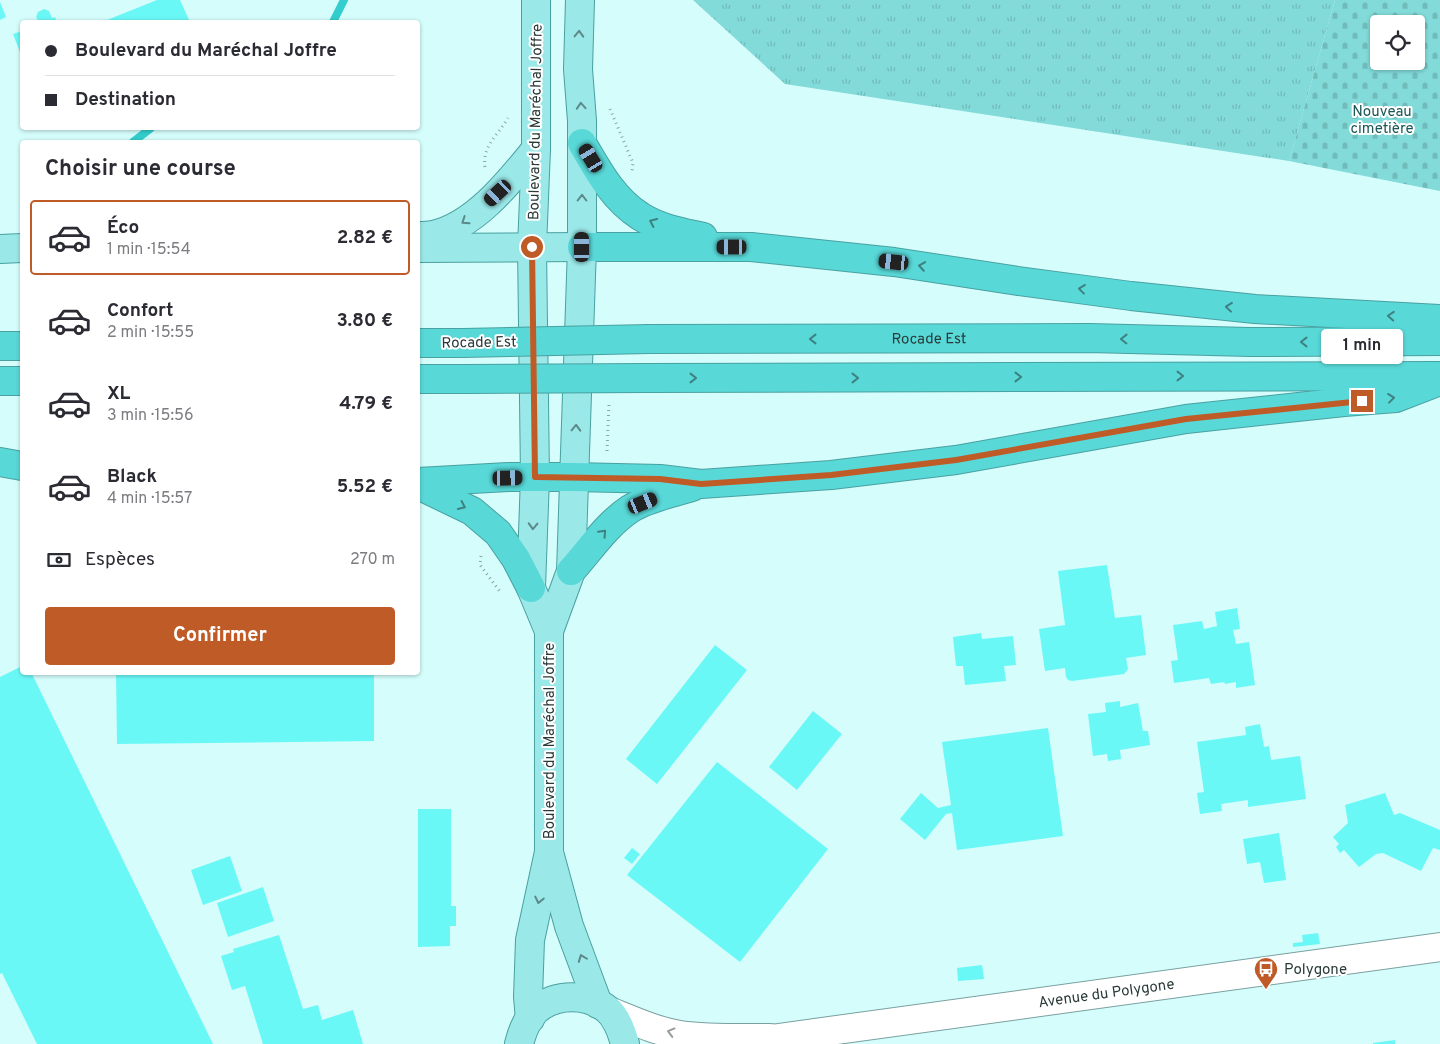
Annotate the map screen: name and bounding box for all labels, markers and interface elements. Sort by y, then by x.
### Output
map controls [1370,15,1425,70]
button: locate [1370,15,1425,70]
street label: Boulevard du Maréchal Joffre [525,24,548,220]
one-way arrow [574,30,584,38]
text: Boulevard du Maréchal Joffre [75,39,337,63]
text: Destination [75,88,176,112]
one-way arrow [575,101,586,109]
park label: Nouveau cimetière [1351,103,1413,139]
car [576,141,605,175]
text: Choisir une course [45,156,236,183]
car [481,177,514,209]
one-way arrow [577,194,587,202]
one-way arrow [461,214,470,224]
icon: car [47,215,92,260]
text: Éco [107,216,139,240]
one-way arrow [649,218,658,228]
text: 2.82 € [337,226,393,250]
car [574,232,589,262]
route start [521,236,543,258]
text: 1 min · 15:54 [107,240,191,260]
car [717,240,747,255]
car [878,253,909,271]
one-way arrow [917,261,925,272]
one-way arrow [1078,285,1087,295]
icon: car [47,298,92,343]
text: Confort [107,299,173,323]
one-way arrow [1225,301,1233,312]
text: 3.80 € [336,309,393,333]
one-way arrow [1387,311,1395,322]
text: 2 min · 15:55 [107,323,194,343]
callout: 1 min [1321,328,1403,364]
street label: Rocade Est [891,330,967,349]
street label: Rocade Est [441,333,517,354]
one-way arrow [809,334,816,344]
one-way arrow [1120,334,1128,344]
text: 1 min [1343,336,1381,356]
one-way arrow [1300,337,1308,347]
one-way arrow [1177,371,1185,381]
one-way arrow [1014,372,1022,382]
one-way arrow [690,373,697,383]
one-way arrow [852,373,860,383]
icon: car [47,381,92,426]
text: XL [107,382,130,406]
route end [1351,390,1373,412]
text: 4.79 € [339,392,393,416]
one-way arrow [1387,393,1395,404]
text: 3 min · 15:56 [107,406,194,426]
one-way arrow [571,424,581,432]
icon: car [47,464,92,509]
text: Black [107,465,157,489]
car [492,470,523,486]
text: 5.52 € [337,475,393,499]
text: 4 min · 15:57 [107,489,192,509]
car [626,490,659,516]
one-way arrow [456,499,465,509]
one-way arrow [528,522,539,530]
one-way arrow [597,530,606,539]
icon: cash [45,546,73,574]
text: Espèces [85,548,155,572]
text: 270 m [350,550,395,570]
button: Confirmer [45,607,395,665]
street label: Boulevard du Maréchal Joffre [541,643,560,839]
one-way arrow [534,895,544,904]
one-way arrow [577,954,588,963]
bus stop icon: Polygone [1253,956,1279,990]
place label: Polygone [1284,961,1347,980]
street label: Avenue du Polygone [1037,976,1176,1013]
one-way arrow [667,1028,675,1038]

